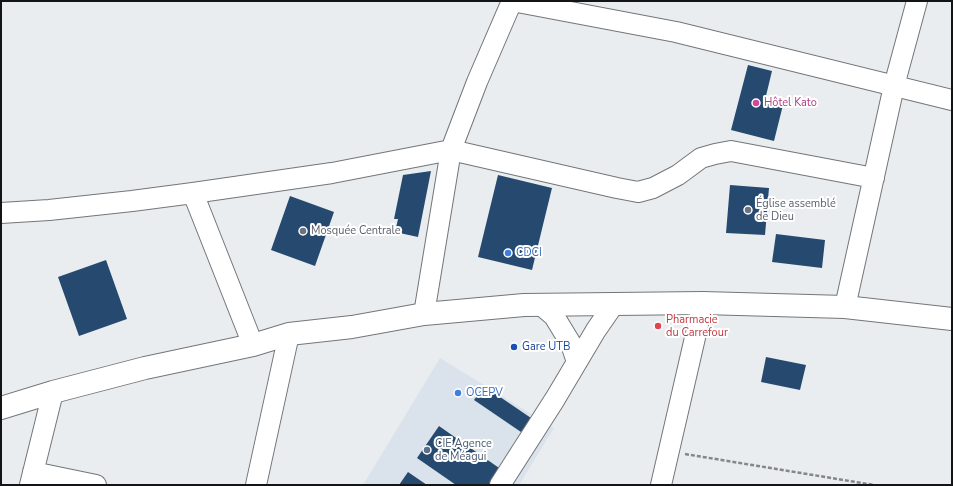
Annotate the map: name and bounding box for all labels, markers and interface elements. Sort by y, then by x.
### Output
place label: Hôtel Kato [764,96,817,110]
marker: Hôtel Kato [751,98,761,108]
place label: Église assemblé de Dieu [756,197,836,223]
marker: Église assemblé de Dieu [743,205,753,215]
place label: Mosquée Centrale [311,224,401,238]
marker: Mosquée Centrale [298,226,308,236]
place label: CDCI [516,246,542,260]
marker: CDCI [503,248,513,258]
place label: Pharmacie du Carrefour [666,313,728,339]
marker: Pharmacie du Carrefour [653,321,663,331]
place label: Gare UTB [522,340,570,354]
marker: Gare UTB [509,342,519,352]
place label: OCEPV [466,386,503,400]
marker: OCEPV [453,388,463,398]
place label: CIE Agence de Méagui [435,437,492,463]
marker: CIE Agence de Méagui [422,445,432,455]

